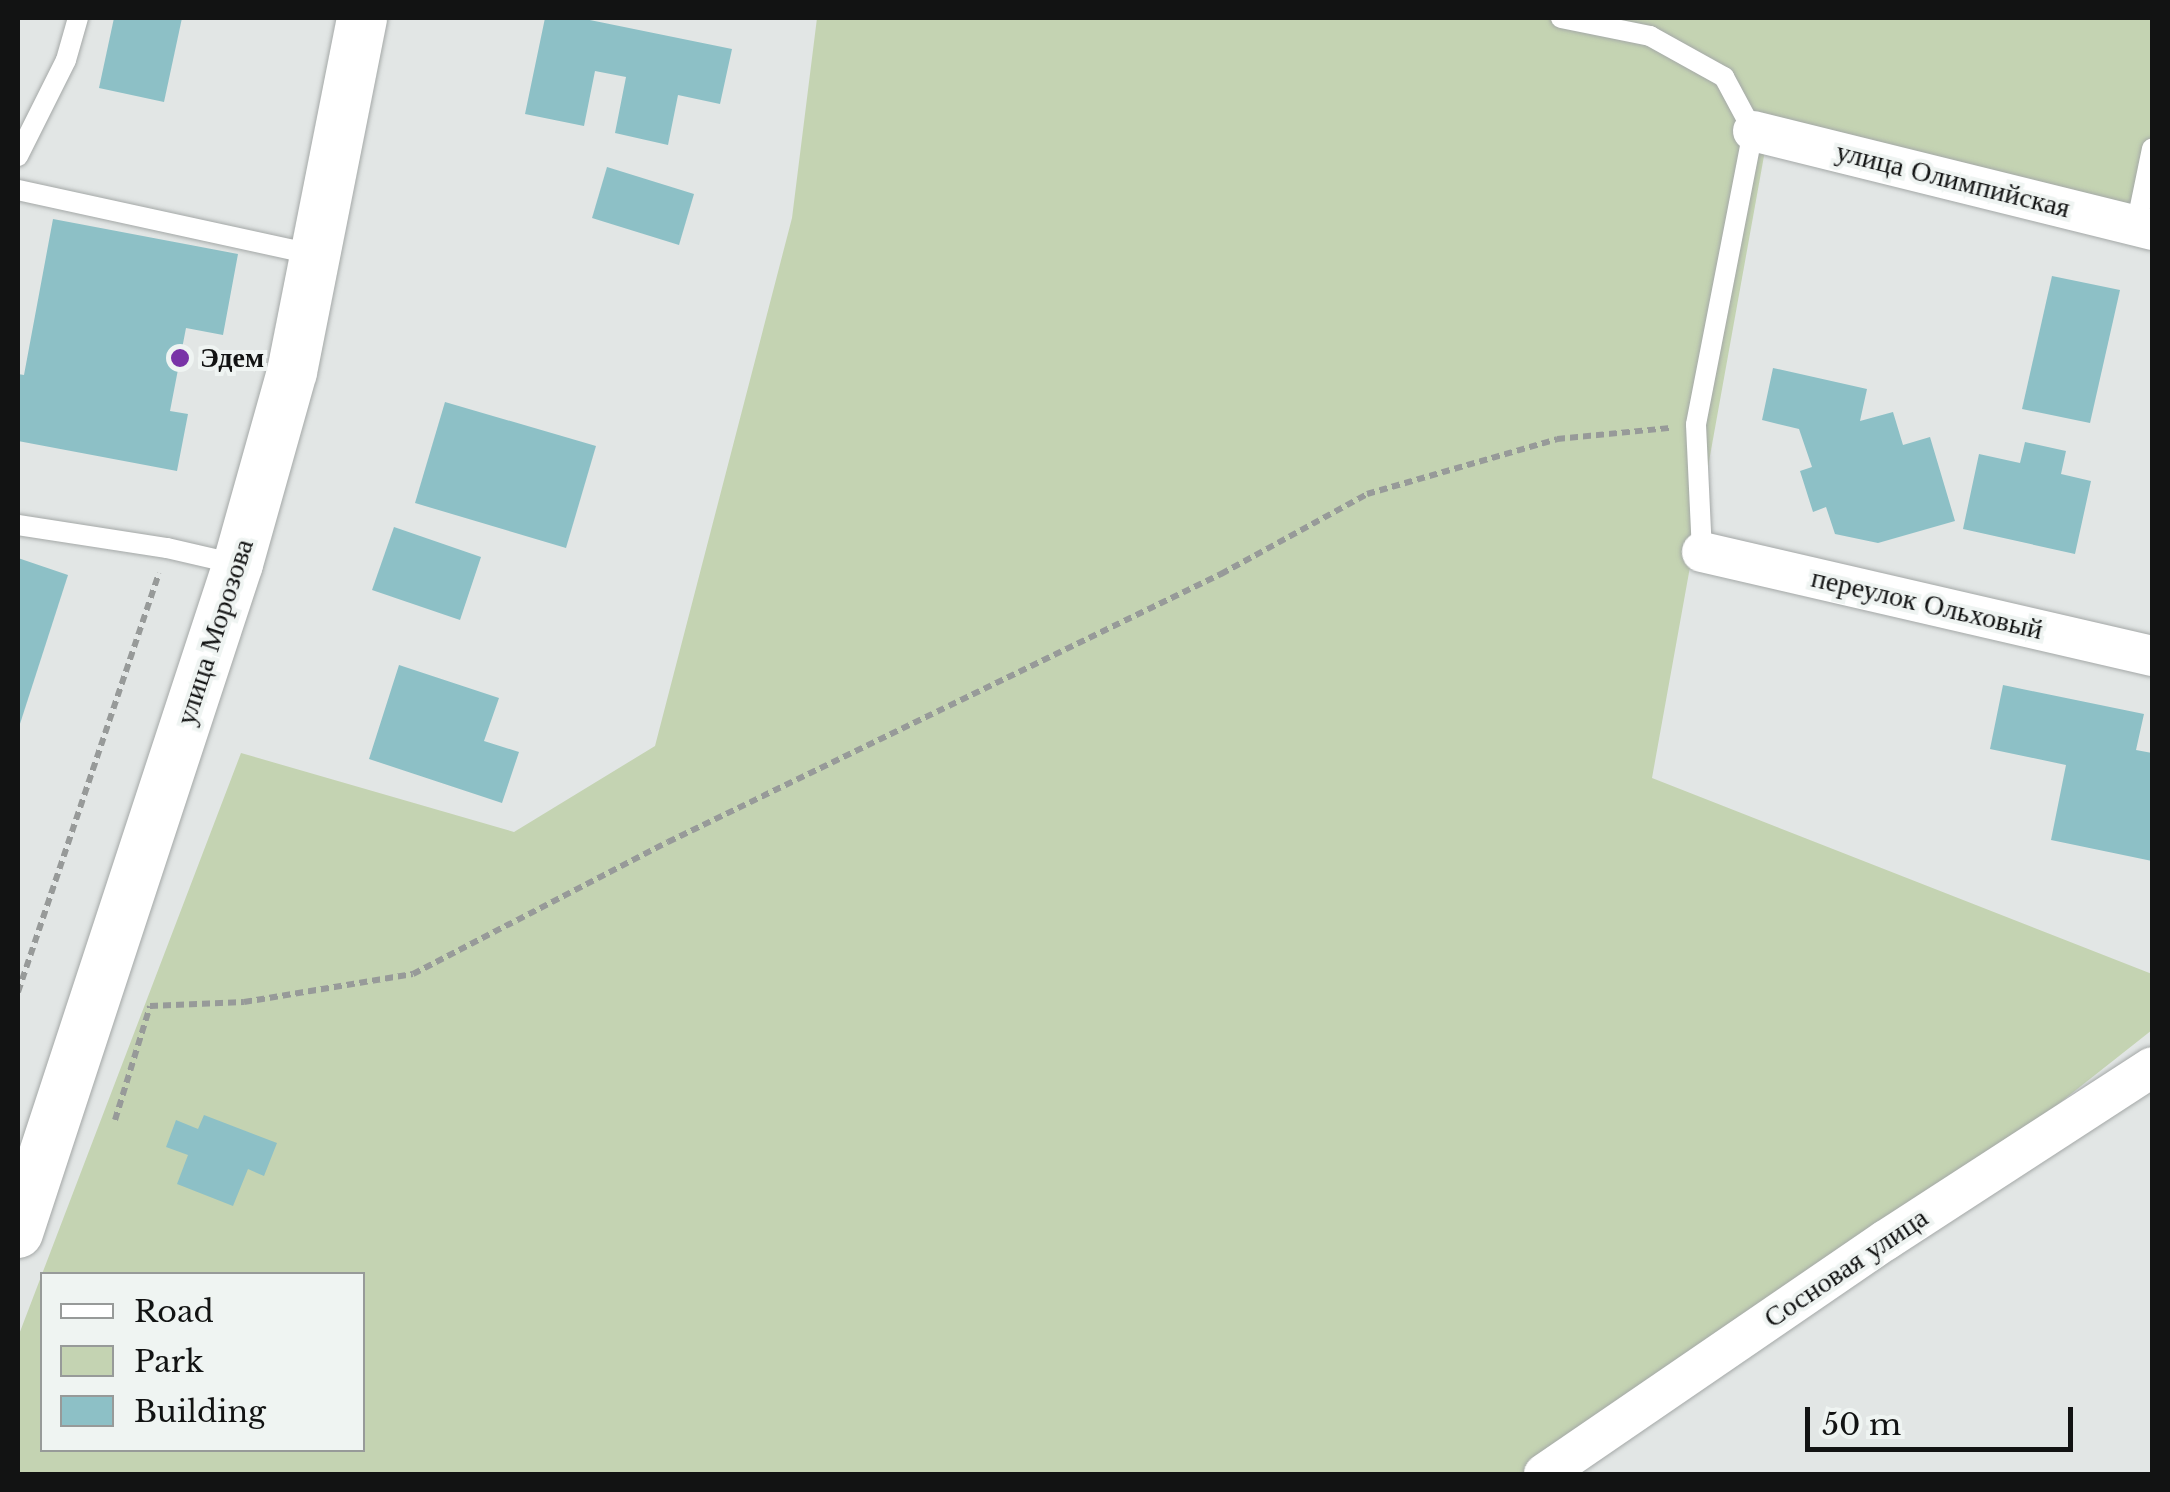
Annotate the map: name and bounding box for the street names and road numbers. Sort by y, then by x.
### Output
street label: улица Олимпийская [1833,135,2073,225]
street label: улица Морозова [169,535,261,729]
street label: переулок Ольховый [1808,561,2046,647]
street label: Сосновая улица [1758,1201,1934,1335]

